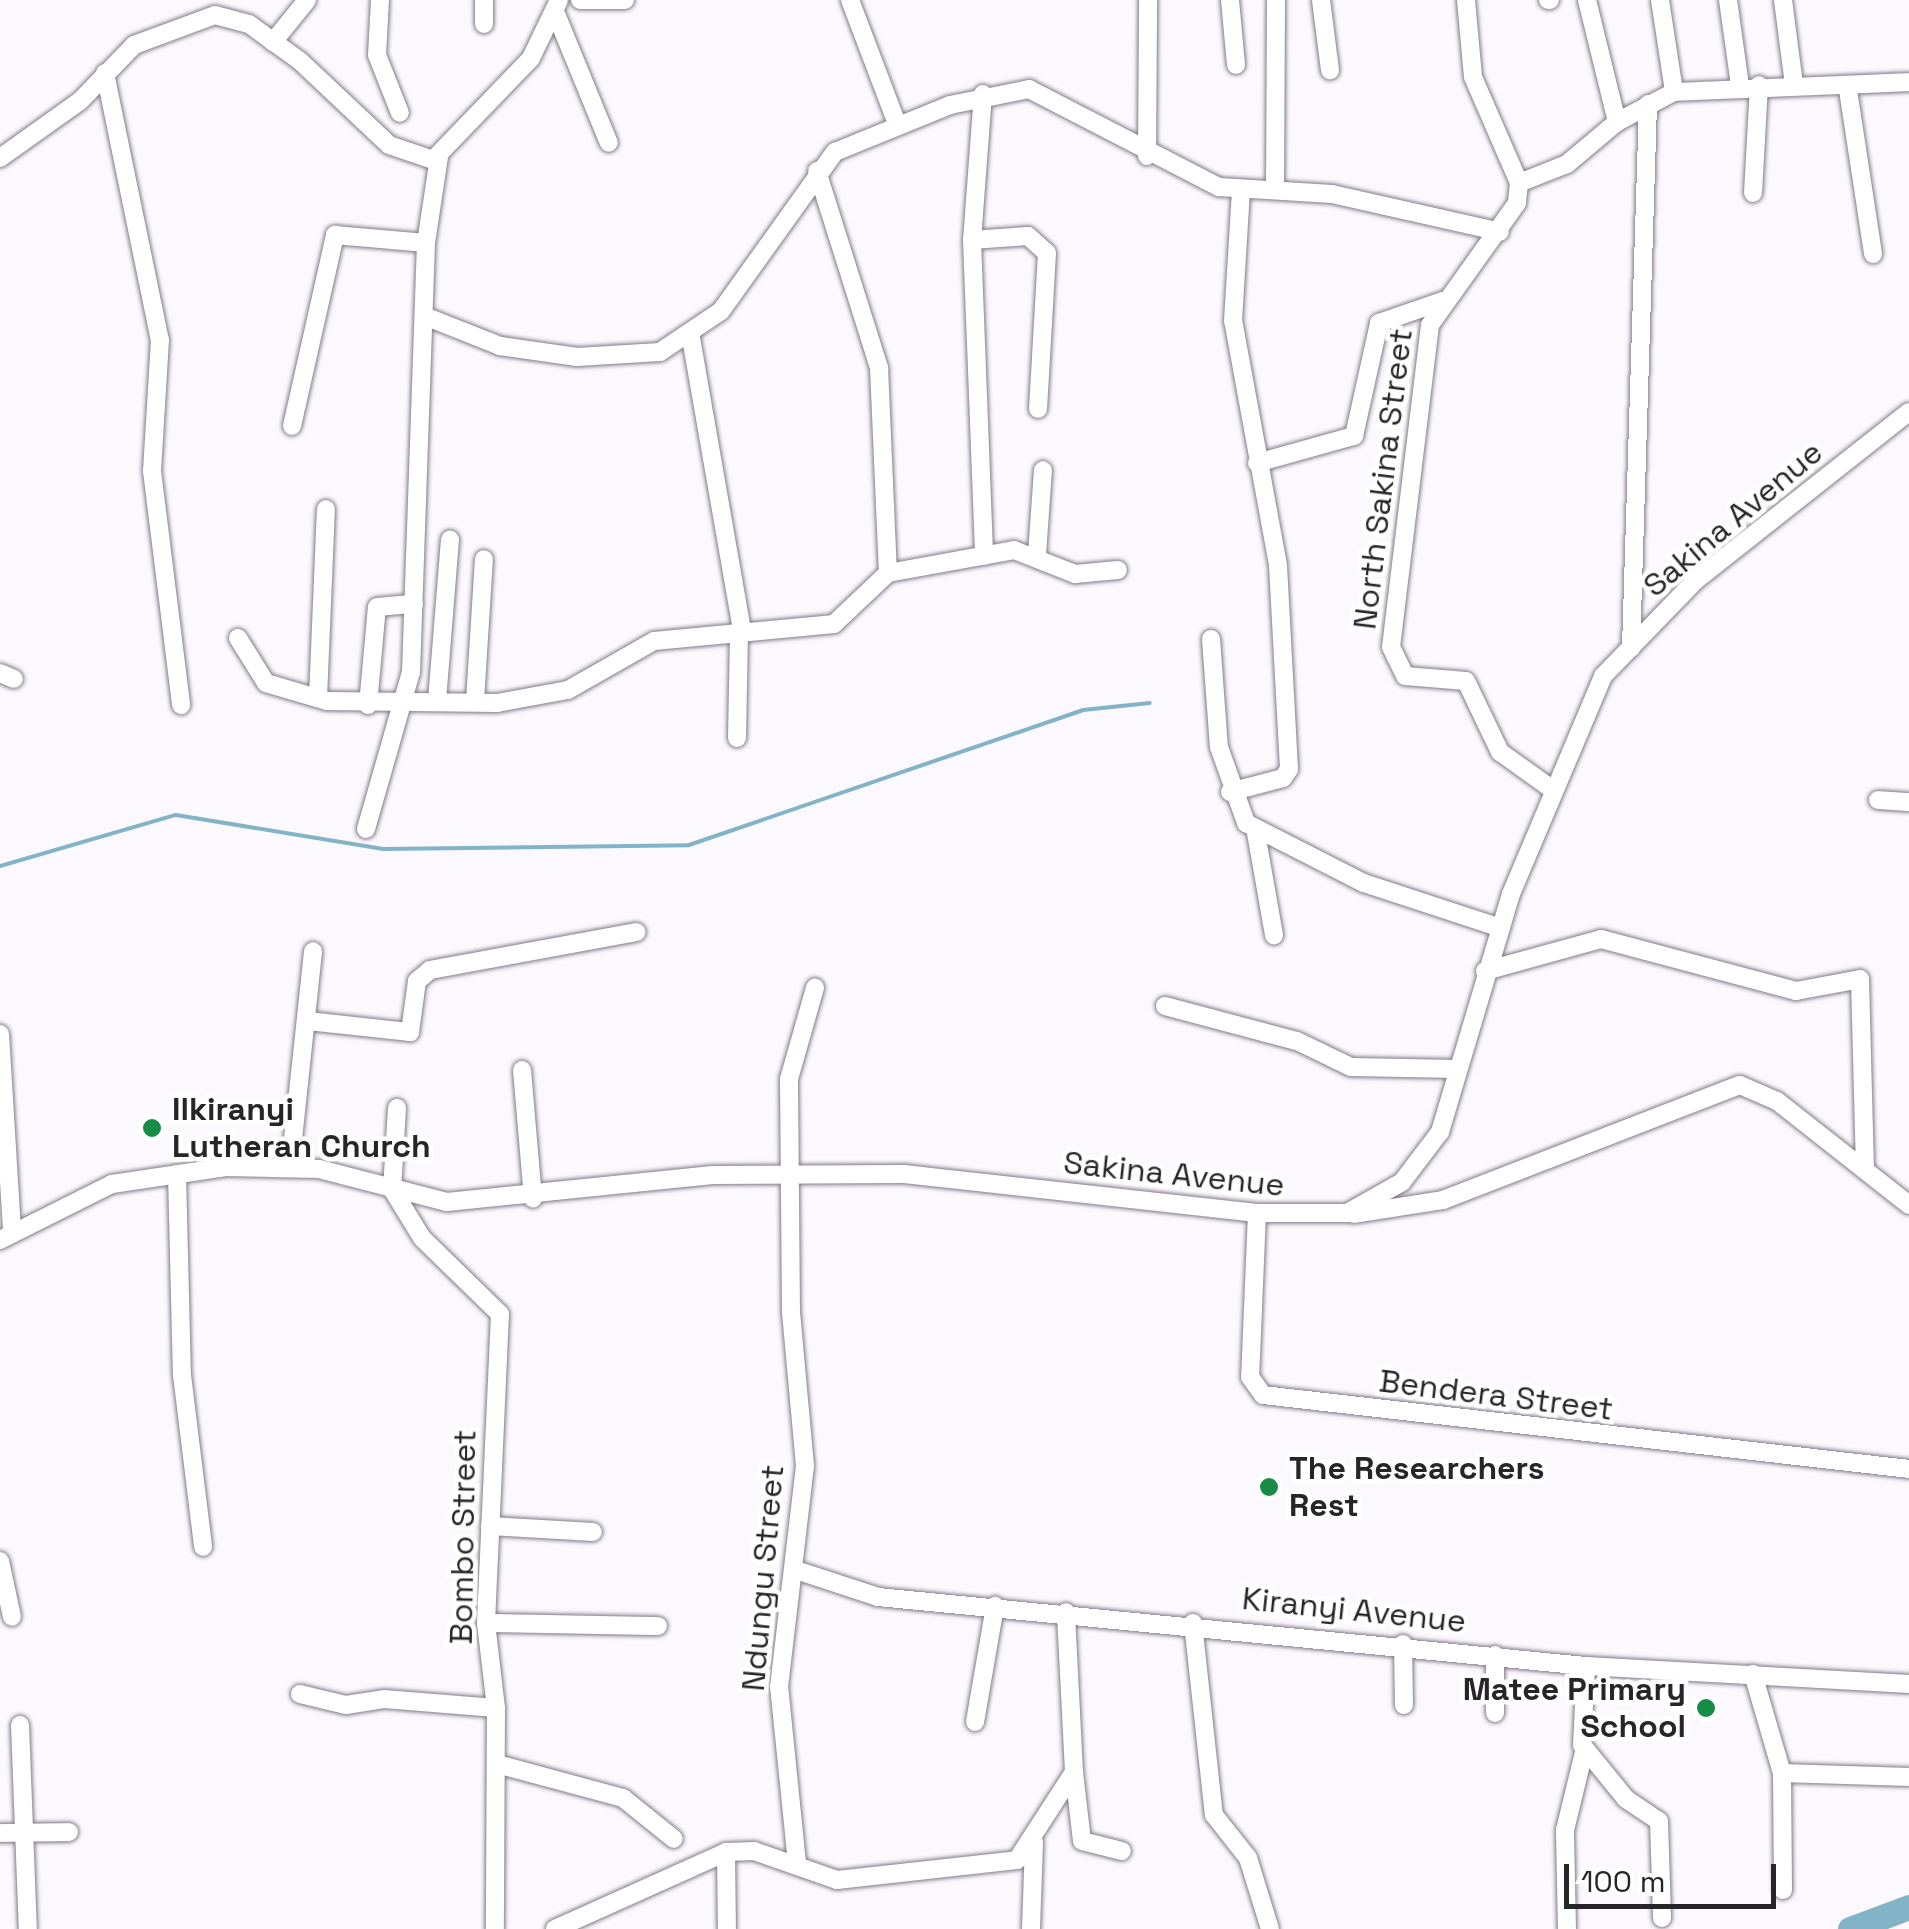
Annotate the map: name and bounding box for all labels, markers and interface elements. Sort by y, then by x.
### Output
street label: North Sakina Street [1345,326,1421,632]
street label: Sakina Avenue [1636,433,1830,605]
place label: Ilkiranyi Lutheran Church [172,1091,431,1166]
marker: Ilkiranyi Lutheran Church [141,1117,163,1139]
street label: Sakina Avenue [1061,1143,1287,1205]
street label: Bendera Street [1377,1362,1615,1428]
street label: Bombo Street [442,1429,484,1645]
place label: The Researchers Rest [1289,1450,1545,1525]
street label: Ndungu Street [734,1463,792,1693]
marker: The Researchers Rest [1258,1476,1280,1498]
street label: Kiranyi Avenue [1240,1579,1468,1641]
place label: Matee Primary School [1463,1671,1686,1746]
marker: Matee Primary School [1695,1697,1717,1719]
scale bar [1569,1844,1782,1906]
text: 100 m [1581,1862,1666,1901]

